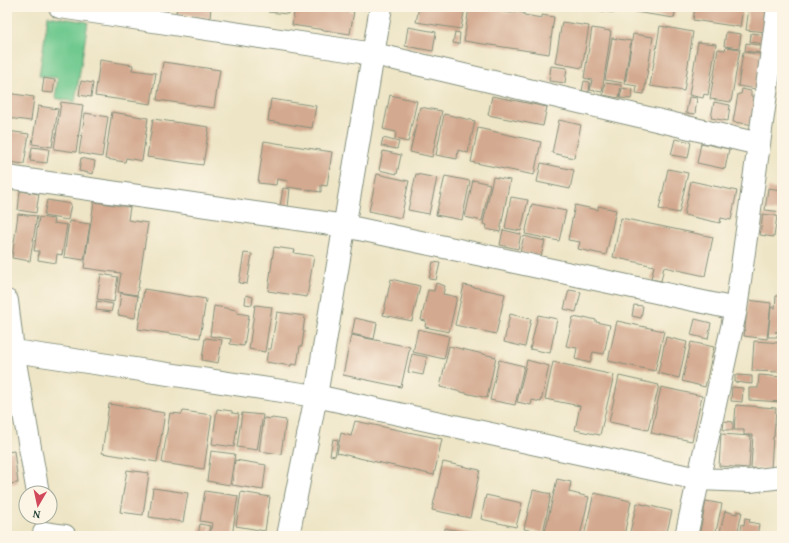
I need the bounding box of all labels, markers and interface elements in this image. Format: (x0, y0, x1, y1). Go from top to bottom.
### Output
north arrow (18, 485, 58, 525)
text: N (31, 506, 41, 523)

